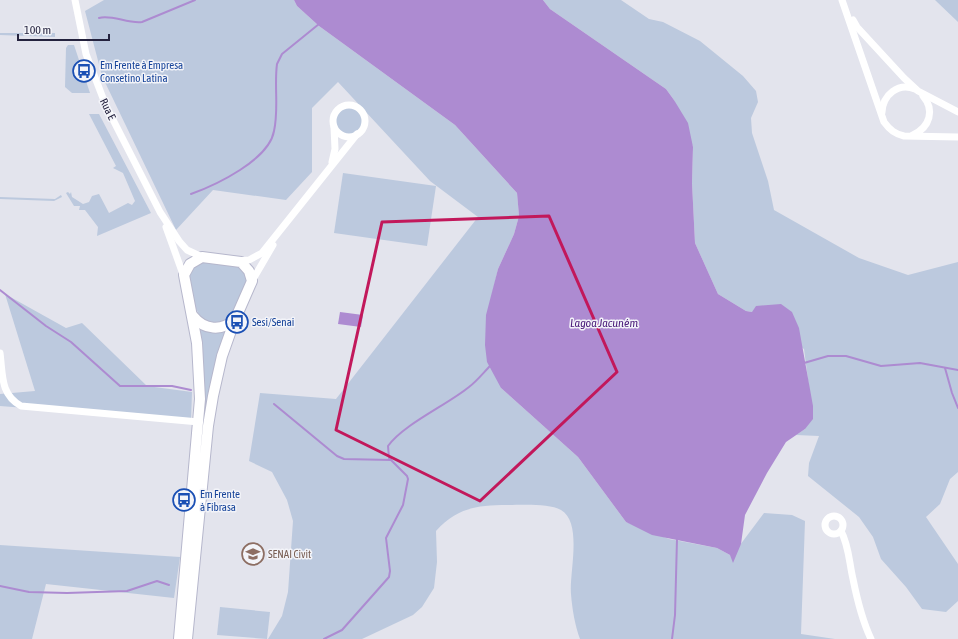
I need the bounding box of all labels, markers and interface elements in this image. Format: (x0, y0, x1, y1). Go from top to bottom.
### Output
scale bar (18, 16, 109, 42)
text: 100 m (24, 23, 51, 37)
bus stop icon: Em Frente à Empresa Consetino Latina (71, 58, 97, 84)
place label: Em Frente à Empresa Consetino Latina (100, 59, 183, 84)
street label: Rua E (98, 96, 118, 122)
bus stop icon: Sesi/Senai (224, 309, 250, 335)
place label: Sesi/Senai (252, 316, 294, 328)
water label: Lagoa Jacuném (570, 316, 638, 330)
bus stop icon: Em Frente à Fibrasa (171, 487, 197, 513)
place label: Em Frente à Fibrasa (200, 488, 240, 513)
school or university icon: SENAI Civit (240, 541, 266, 567)
place label: SENAI Civit (268, 548, 311, 560)

